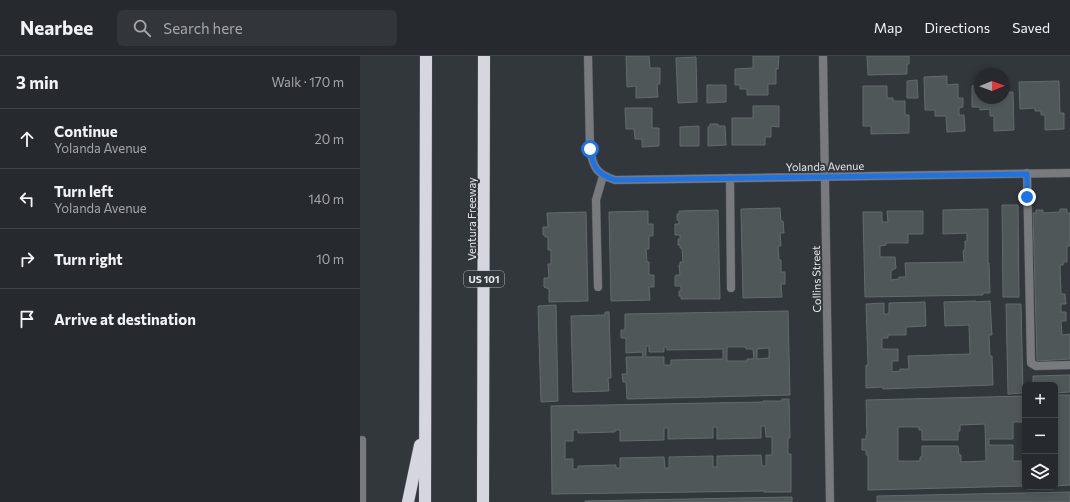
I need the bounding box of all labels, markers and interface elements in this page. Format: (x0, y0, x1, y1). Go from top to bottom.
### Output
search box (117, 10, 397, 46)
text: Nearbee (20, 16, 93, 39)
icon: search (131, 17, 153, 39)
text: Search here (163, 19, 243, 37)
text: Map (874, 19, 903, 36)
text: Directions (925, 19, 990, 36)
text: Saved (1012, 19, 1050, 36)
north arrow (974, 68, 1010, 104)
text: 3 min (16, 72, 59, 93)
text: Walk · 170 m (272, 74, 344, 90)
text: Continue (54, 122, 118, 140)
icon: ahead (16, 128, 38, 150)
text: 20 m (315, 131, 344, 147)
text: Yolanda Avenue (54, 140, 147, 156)
route start (581, 140, 599, 158)
street label: Yolanda Avenue (786, 159, 865, 173)
street label: Ventura Freeway (465, 177, 478, 261)
text: Turn left (54, 182, 113, 200)
icon: left (16, 188, 38, 210)
route end (1018, 188, 1036, 206)
text: 140 m (308, 191, 344, 207)
text: Yolanda Avenue (54, 200, 147, 216)
street label: Collins Street (809, 245, 823, 313)
icon: right (16, 248, 38, 270)
text: Turn right (54, 250, 123, 268)
text: 10 m (316, 251, 344, 267)
road number: US 101 (464, 271, 504, 287)
icon: arrive (16, 308, 38, 330)
text: Arrive at destination (54, 310, 196, 328)
map controls (1022, 382, 1058, 490)
button: + (1022, 382, 1058, 418)
button: − (1022, 418, 1058, 454)
button: layers (1022, 454, 1058, 490)

